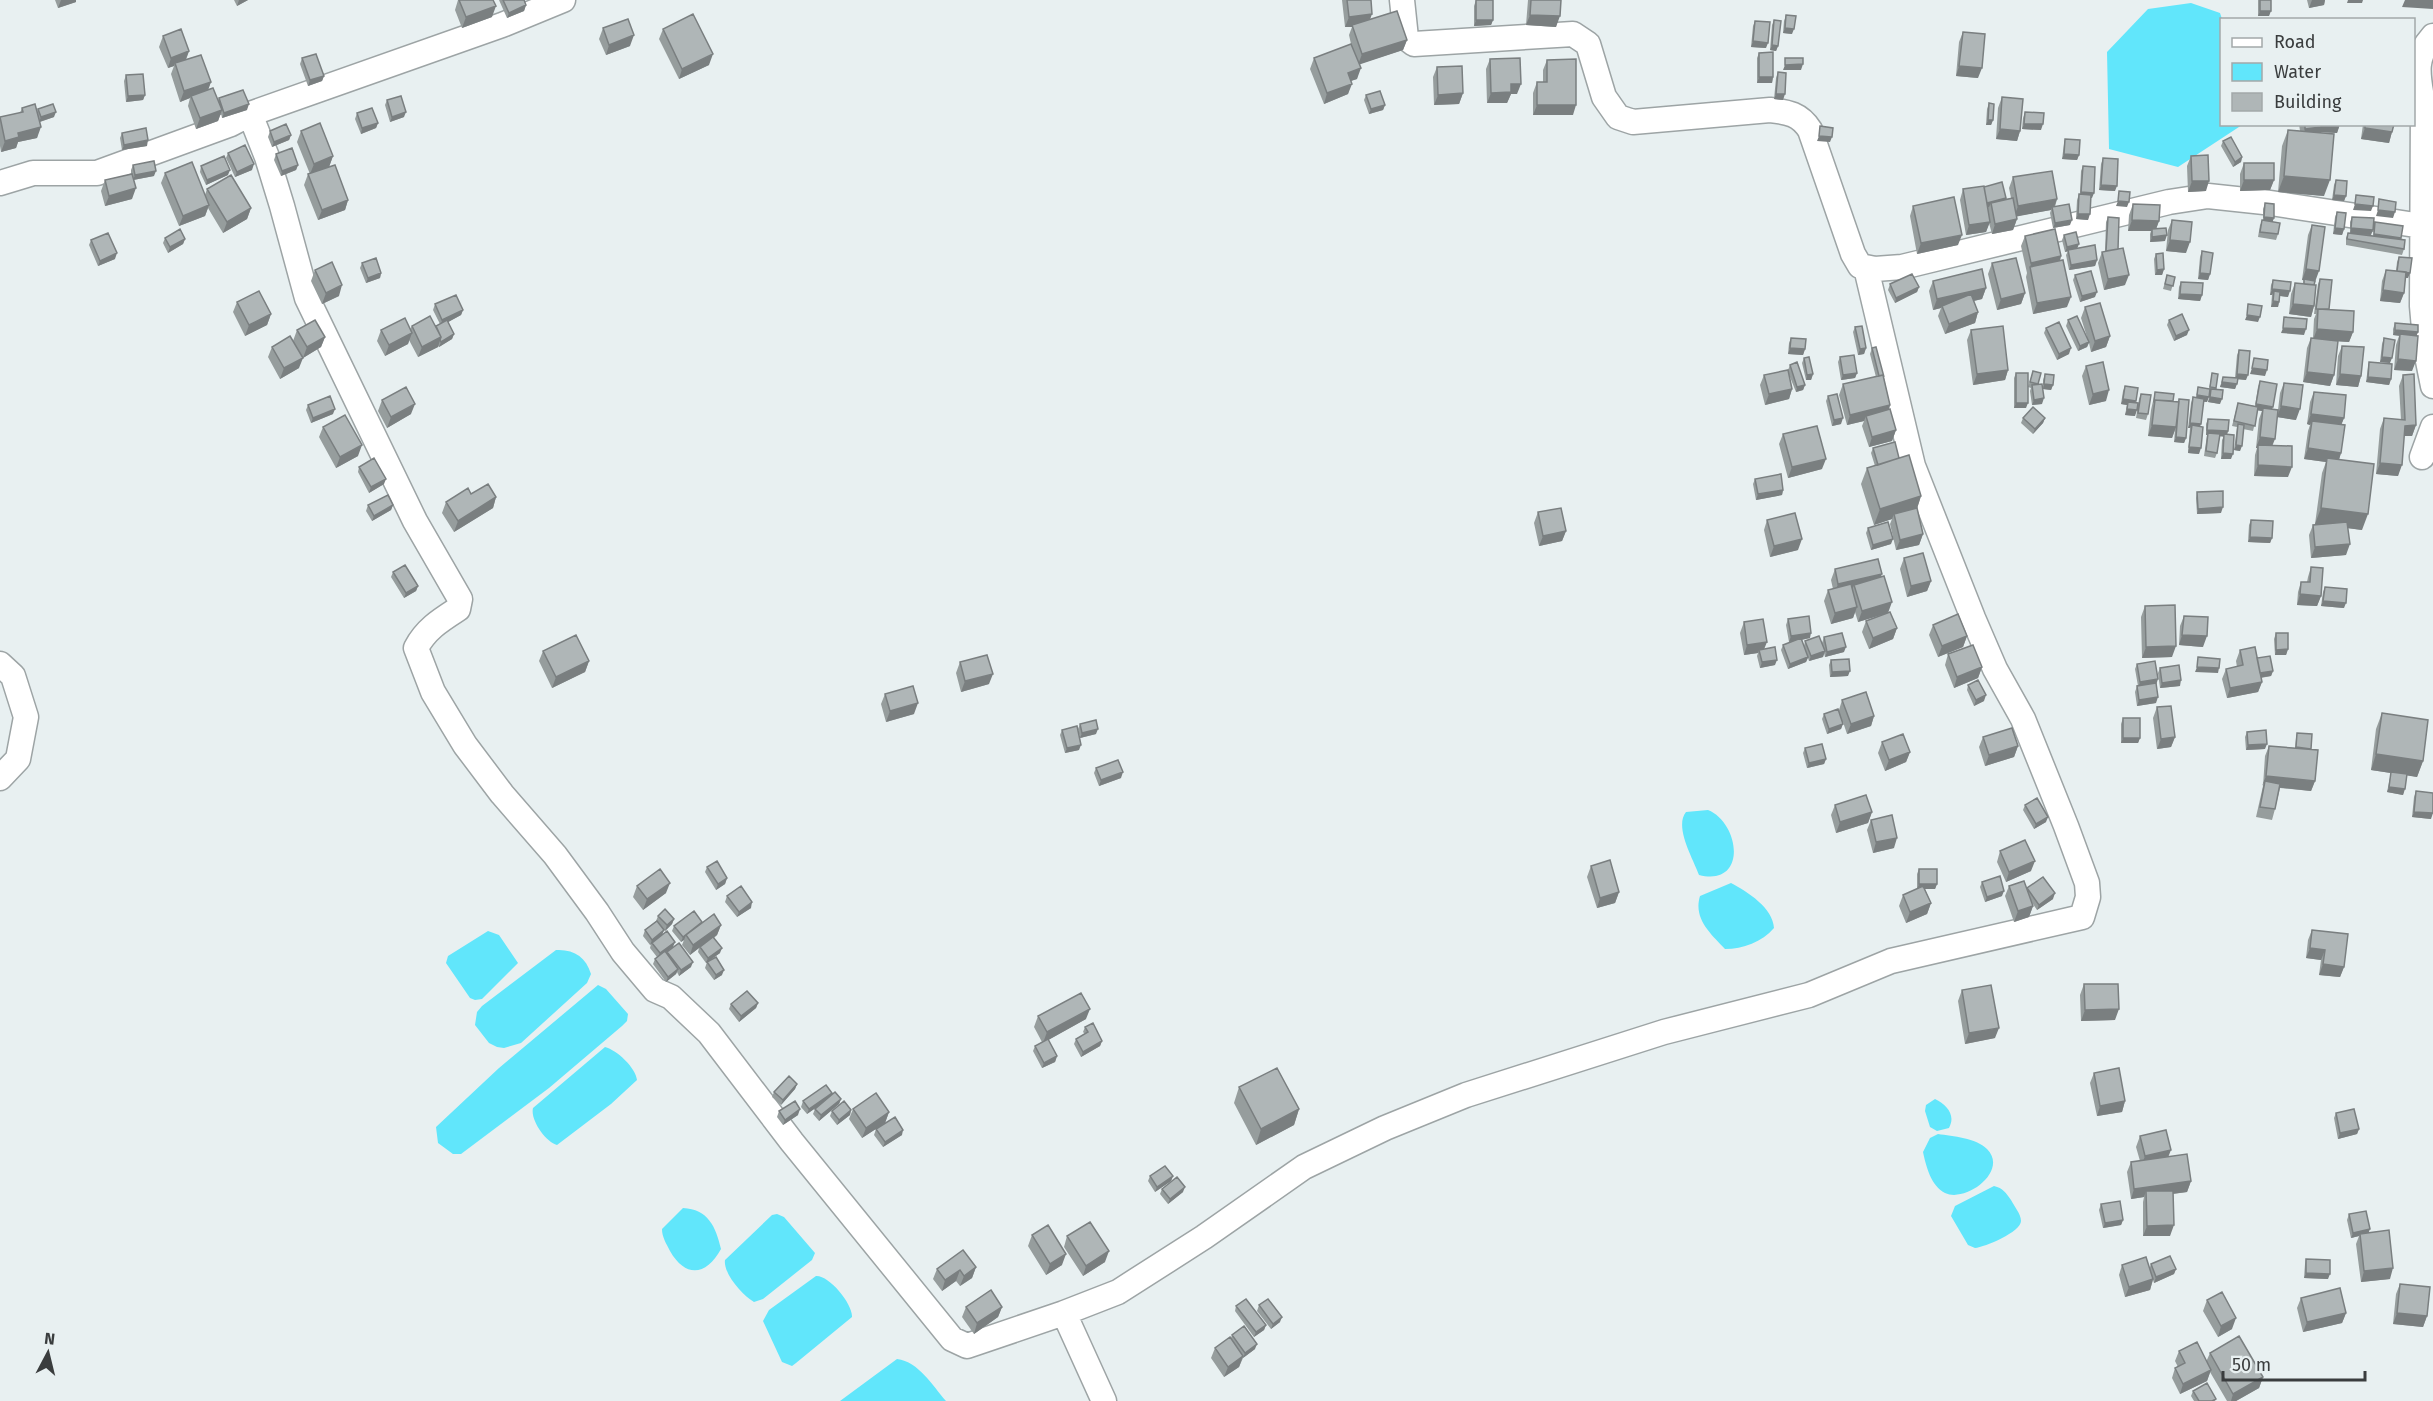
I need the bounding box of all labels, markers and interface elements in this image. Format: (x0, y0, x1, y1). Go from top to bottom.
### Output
legend (2220, 18, 2415, 126)
text: Road (2274, 31, 2316, 53)
text: Water (2274, 61, 2321, 83)
text: Building (2274, 91, 2342, 113)
north arrow (18, 1323, 78, 1383)
text: N (43, 1329, 56, 1349)
scale bar (2223, 1344, 2366, 1382)
text: 50 m (2232, 1354, 2271, 1376)

